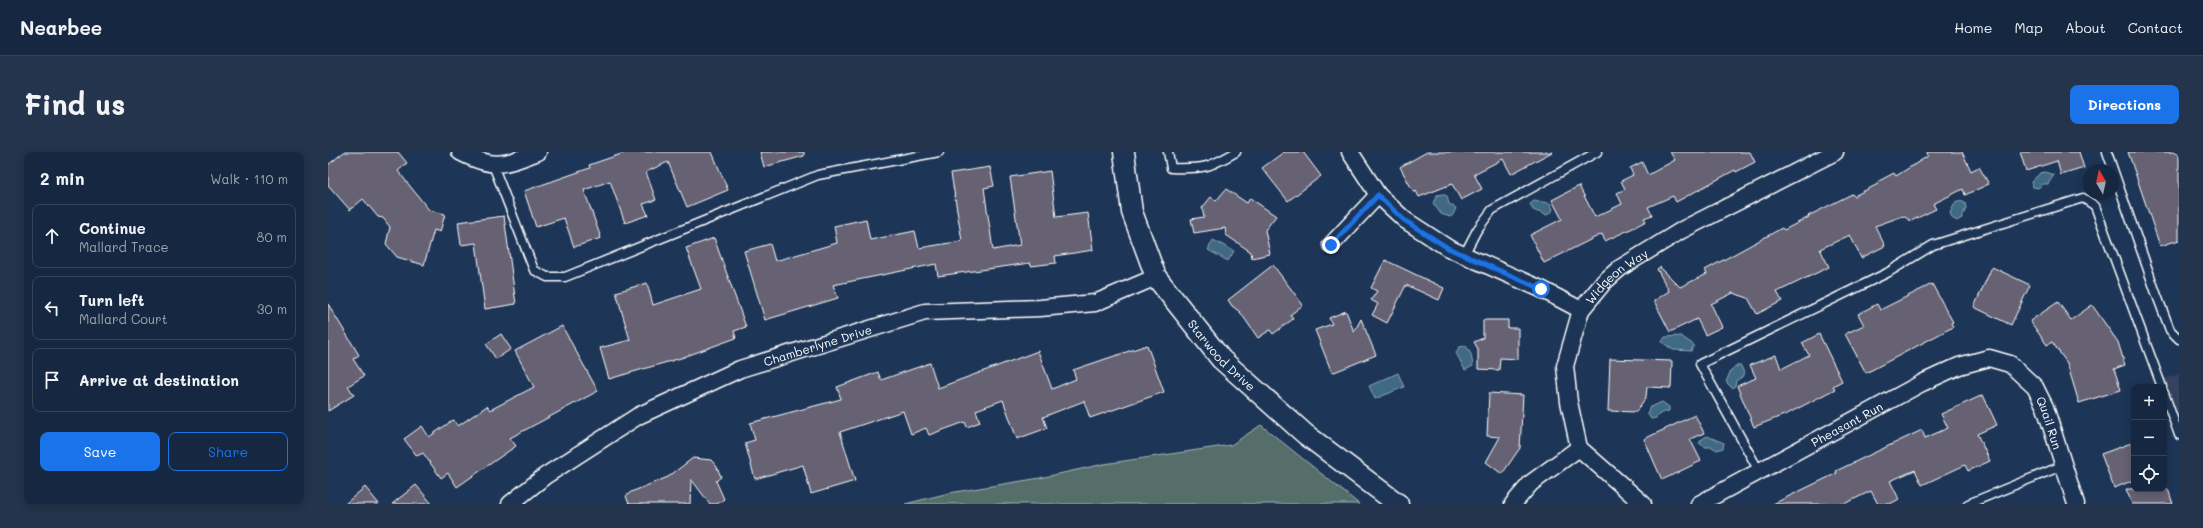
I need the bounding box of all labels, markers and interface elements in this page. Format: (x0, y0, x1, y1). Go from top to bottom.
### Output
text: Nearbee (20, 15, 102, 40)
text: Home (1954, 18, 1992, 37)
text: Map (2014, 18, 2043, 37)
text: About (2065, 18, 2106, 37)
text: Contact (2128, 18, 2183, 37)
button: Directions (2070, 85, 2179, 124)
text: Find us (24, 86, 125, 122)
north arrow (2083, 164, 2119, 200)
text: 2 min (40, 167, 85, 189)
text: Walk · 110 m (210, 170, 288, 187)
text: Continue (79, 218, 146, 238)
icon: ahead (41, 225, 63, 247)
text: 80 m (257, 228, 287, 245)
route end (1322, 236, 1340, 254)
text: Mallard Trace (79, 238, 169, 255)
street label: Widgeon Way (1581, 245, 1651, 307)
route start (1532, 280, 1550, 298)
text: Turn left (79, 290, 144, 310)
icon: left (41, 297, 63, 319)
text: 30 m (257, 300, 287, 317)
text: Mallard Court (79, 310, 167, 327)
street label: Starwood Drive (1185, 316, 1259, 394)
street label: Chamberlyne Drive (761, 321, 874, 369)
icon: arrive (41, 369, 63, 391)
text: Arrive at destination (79, 370, 239, 390)
map controls (2131, 384, 2167, 492)
button: + (2131, 384, 2167, 420)
street label: Quail Run (2033, 393, 2066, 451)
street label: Pheasant Run (1808, 398, 1885, 450)
button: − (2131, 420, 2167, 456)
button: Save (40, 432, 160, 471)
button: Share (168, 432, 288, 471)
button: locate (2131, 456, 2167, 492)

